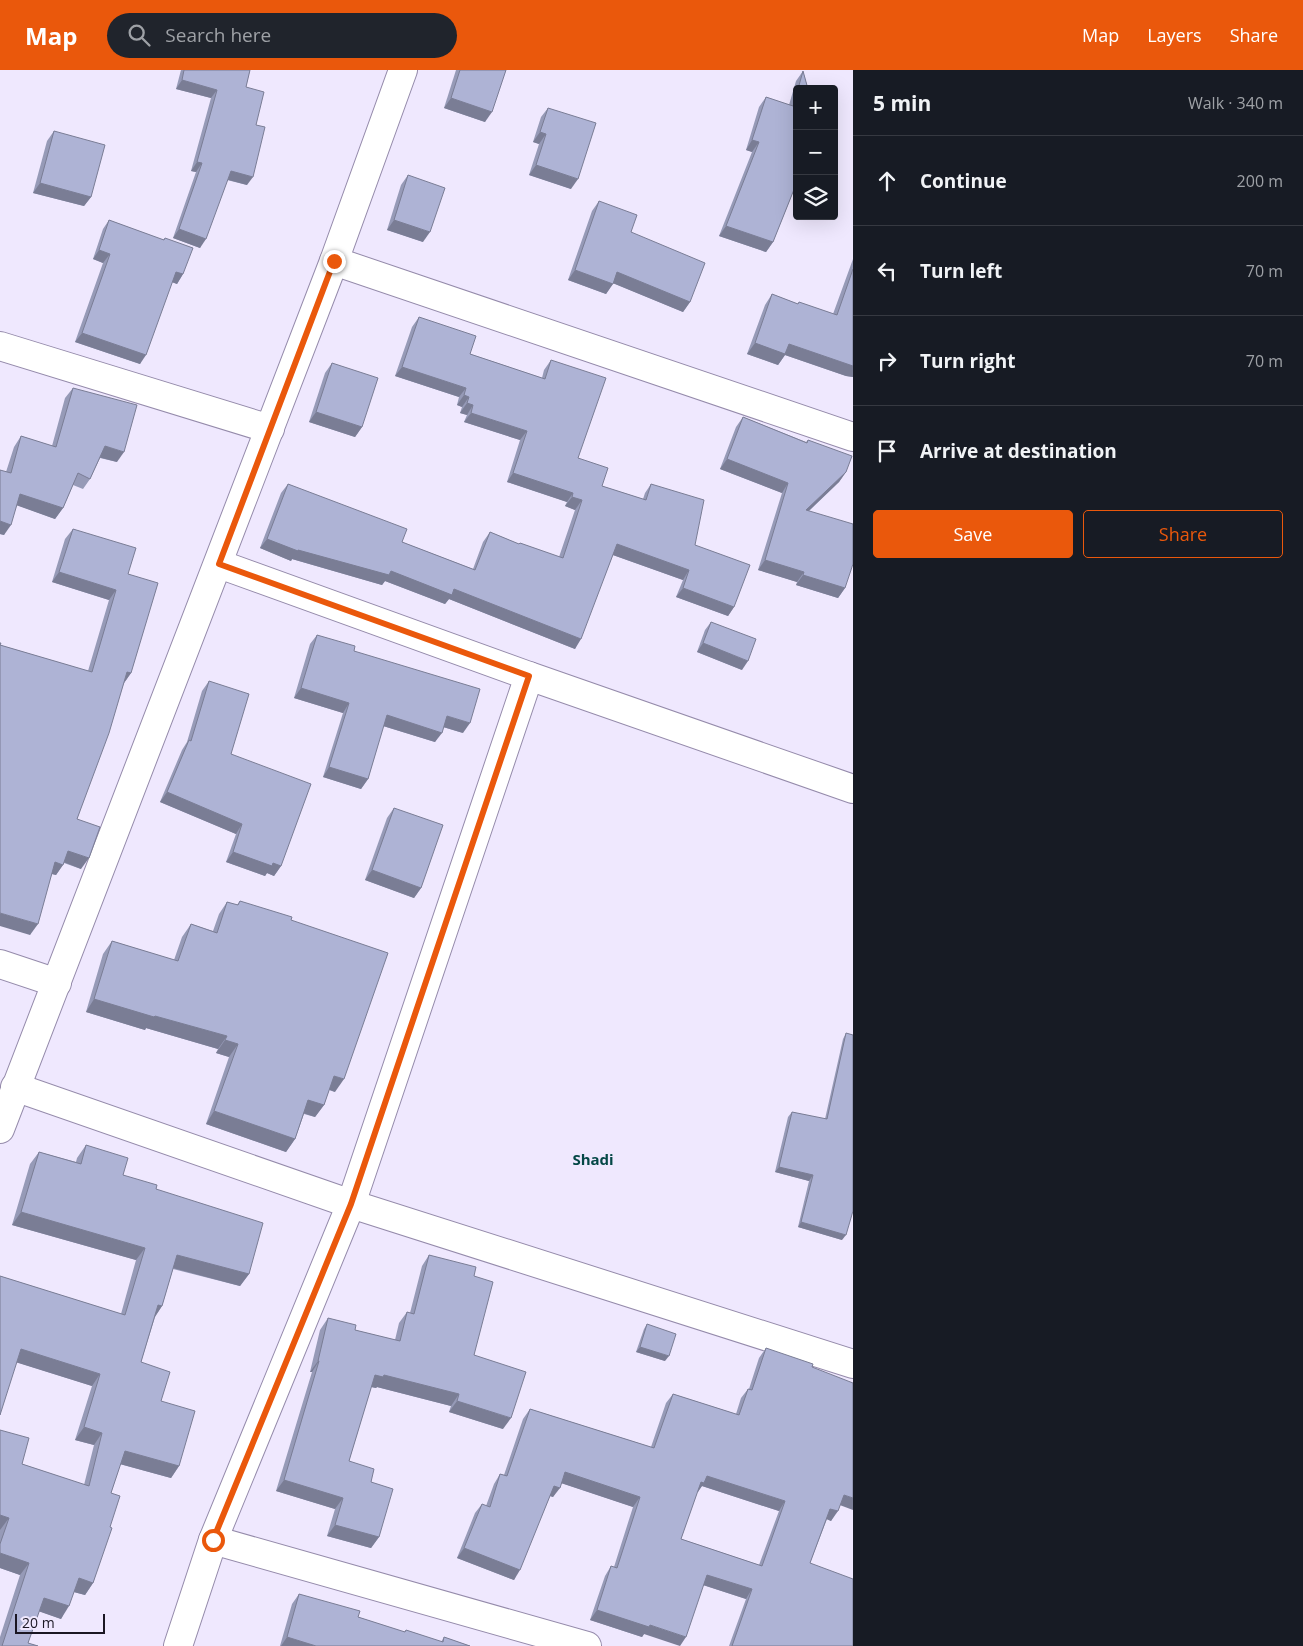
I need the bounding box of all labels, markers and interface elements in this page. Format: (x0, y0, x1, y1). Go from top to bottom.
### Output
search box (107, 13, 457, 58)
text: Map (25, 19, 77, 52)
icon: search (125, 21, 153, 49)
text: Search here (165, 22, 271, 48)
text: Map (1082, 23, 1119, 47)
text: Layers (1147, 23, 1202, 47)
text: Share (1230, 23, 1278, 47)
map controls (793, 85, 838, 220)
button: + (793, 85, 838, 130)
text: 5 min (873, 89, 931, 117)
text: Walk · 340 m (1188, 92, 1283, 114)
button: − (793, 130, 838, 175)
icon: ahead (873, 167, 901, 195)
text: Continue (920, 168, 1007, 194)
text: 200 m (1237, 170, 1283, 192)
button: layers (793, 175, 838, 220)
route end (323, 250, 346, 273)
icon: left (873, 257, 901, 285)
text: Turn left (920, 258, 1002, 284)
text: 70 m (1246, 260, 1283, 282)
icon: right (873, 347, 901, 375)
text: Turn right (920, 348, 1015, 374)
text: 70 m (1246, 350, 1283, 372)
icon: arrive (873, 437, 901, 465)
text: Arrive at destination (920, 438, 1117, 464)
button: Save (873, 510, 1073, 558)
button: Share (1083, 510, 1283, 558)
district label: Shadi (572, 1149, 614, 1169)
route start (202, 1529, 225, 1552)
scale bar (15, 1611, 105, 1634)
text: 20 m (22, 1613, 55, 1632)

